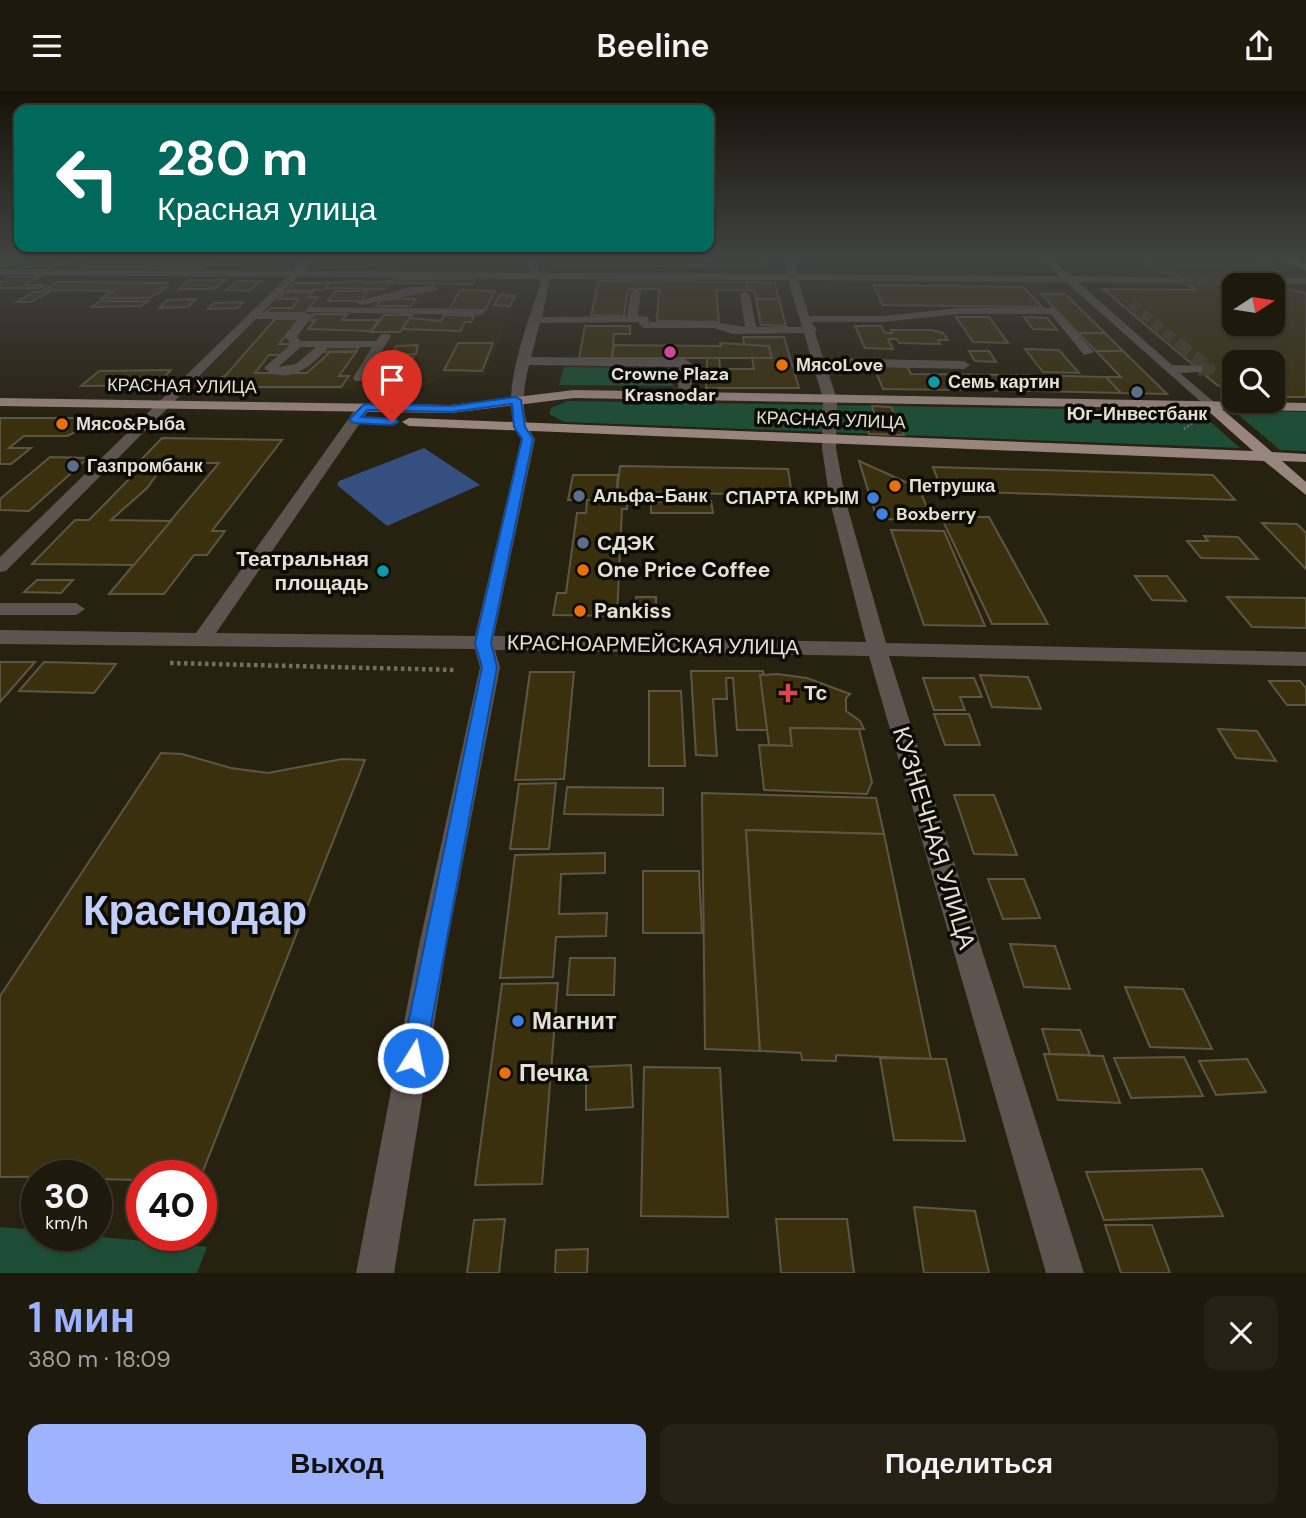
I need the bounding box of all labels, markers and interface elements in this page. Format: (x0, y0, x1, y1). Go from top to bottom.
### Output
text: Beeline (597, 25, 709, 67)
icon: menu (28, 27, 66, 65)
icon: share (1240, 27, 1278, 65)
text: 280 m (157, 126, 308, 190)
icon: left (42, 133, 133, 224)
text: Красная улица (157, 188, 377, 230)
north arrow (1222, 273, 1284, 336)
map controls (1222, 273, 1285, 413)
marker: Crowne Plaza Krasnodar (662, 344, 678, 360)
pin (362, 350, 422, 422)
button: search (1222, 350, 1285, 413)
place label: МясоLove (796, 353, 883, 377)
marker: МясоLove (774, 357, 790, 373)
icon: arrive (373, 361, 411, 399)
place label: Crowne Plaza Krasnodar (611, 362, 729, 407)
place label: Семь картин (948, 370, 1060, 394)
street label: КРАСНАЯ УЛИЦА (107, 373, 257, 399)
marker: Семь картин (926, 374, 942, 390)
marker: Юг-Инвестбанк (1129, 384, 1145, 400)
place label: Юг-Инвестбанк (1067, 402, 1208, 426)
street label: КРАСНАЯ УЛИЦА (756, 405, 906, 435)
place label: Мясо&Рыба (76, 412, 186, 436)
marker: Мясо&Рыба (54, 416, 70, 432)
place label: Газпромбанк (87, 454, 204, 478)
marker: Газпромбанк (65, 458, 81, 474)
place label: Петрушка (909, 474, 996, 498)
marker: Петрушка (887, 478, 903, 494)
place label: Альфа-Банк (593, 484, 708, 508)
place label: СПАРТА КРЫМ (726, 486, 859, 510)
marker: Альфа-Банк (571, 488, 587, 504)
marker: СПАРТА КРЫМ (865, 490, 881, 506)
place label: Boxberry (896, 502, 977, 526)
marker: Boxberry (874, 506, 890, 522)
place label: СДЭК (597, 529, 655, 557)
marker: СДЭК (575, 535, 591, 551)
place label: Театральная площадь (236, 545, 369, 597)
place label: One Price Coffee (597, 556, 770, 584)
marker: One Price Coffee (575, 562, 591, 578)
marker: Театральная площадь (375, 563, 391, 579)
place label: Pankiss (594, 597, 672, 625)
marker: Pankiss (572, 603, 588, 619)
street label: КРАСНОАРМЕЙСКАЯ УЛИЦА (507, 628, 799, 662)
place label: Тс (804, 679, 828, 707)
marker: Тс (778, 683, 798, 703)
street label: КУЗНЕЧНАЯ УЛИЦА (886, 723, 983, 953)
district label: Краснодар (83, 883, 307, 938)
place label: Магнит (532, 1005, 617, 1036)
marker: Магнит (510, 1013, 526, 1029)
position arrow (376, 1021, 450, 1095)
place label: Печка (519, 1057, 589, 1088)
marker: Печка (497, 1065, 513, 1081)
speed limit sign: 40 (126, 1160, 217, 1251)
text: 30 (44, 1173, 89, 1219)
text: km/h (45, 1211, 88, 1235)
text: 1 мин (28, 1290, 135, 1345)
button: close (1204, 1296, 1278, 1370)
text: 380 m · 18:09 (28, 1344, 171, 1374)
button: Выход (28, 1424, 646, 1504)
button: Поделиться (660, 1424, 1278, 1504)

